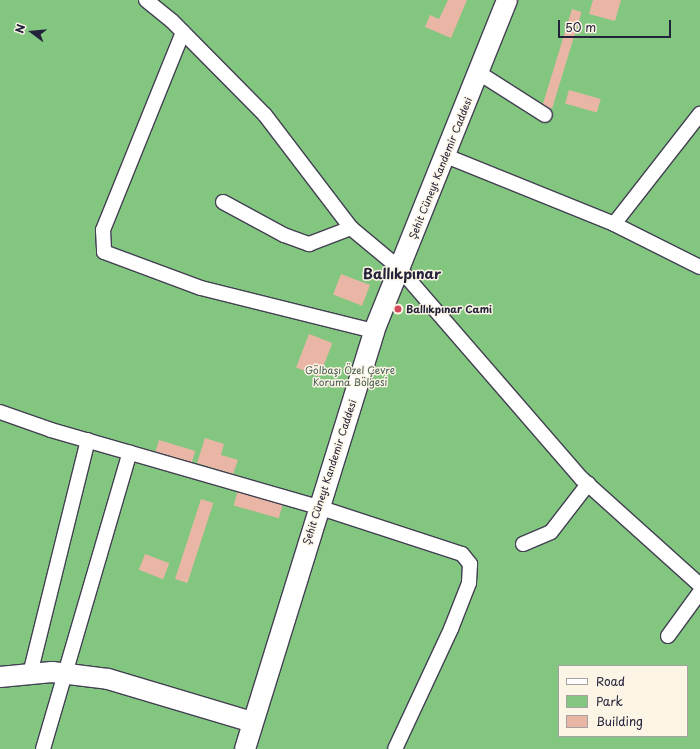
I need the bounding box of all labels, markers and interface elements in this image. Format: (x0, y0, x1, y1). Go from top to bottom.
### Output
north arrow (12, 12, 52, 52)
scale bar (560, 12, 673, 38)
text: 50 m (565, 18, 596, 36)
text: N (11, 22, 29, 35)
street label: Şehit Cüneyt Kandemir Caddesi (406, 95, 474, 241)
district label: Ballıkpınar (363, 266, 441, 282)
place label: Ballıkpınar Cami (406, 303, 491, 315)
marker: Ballıkpınar Cami (393, 304, 403, 314)
park label: Gölbaşı Özel Çevre Koruma Bölgesi (305, 363, 395, 386)
street label: Şehit Cüneyt Kandemir Caddesi (300, 397, 358, 547)
legend (558, 665, 688, 737)
text: Road (596, 672, 625, 690)
text: Park (596, 692, 623, 710)
text: Building (596, 712, 643, 730)

